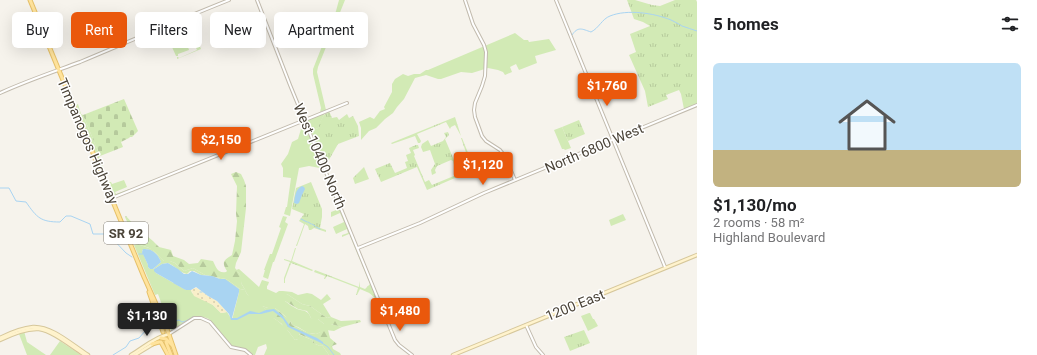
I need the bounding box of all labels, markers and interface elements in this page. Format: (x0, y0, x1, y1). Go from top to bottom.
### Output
chip: Buy (12, 12, 63, 48)
chip: Rent (71, 12, 127, 48)
chip: Filters (135, 12, 202, 48)
chip: New (210, 12, 266, 48)
chip: Apartment (274, 12, 368, 48)
icon: filters (999, 13, 1021, 35)
text: 5 homes (713, 14, 779, 34)
pin: $1,760 (574, 73, 640, 107)
street label: Timpanogos Highway (54, 76, 122, 207)
text: $1,760 (587, 78, 627, 93)
icon: home (831, 89, 903, 161)
street label: West 10400 North (291, 101, 349, 211)
street label: North 6800 West (542, 120, 646, 176)
pin: $2,150 (188, 127, 254, 161)
text: $2,150 (201, 132, 241, 147)
pin: $1,120 (450, 152, 516, 186)
text: $1,120 (463, 157, 503, 172)
text: $1,130/mo (713, 195, 797, 215)
text: 2 rooms · 58 m² (713, 215, 805, 230)
road number: SR 92 (104, 222, 148, 244)
text: Highland Boulevard (713, 230, 825, 245)
street label: 1200 East (543, 286, 607, 324)
pin: $1,480 (367, 298, 433, 332)
pin: $1,130 (114, 303, 180, 337)
text: $1,480 (380, 303, 420, 318)
text: $1,130 (127, 308, 167, 323)

